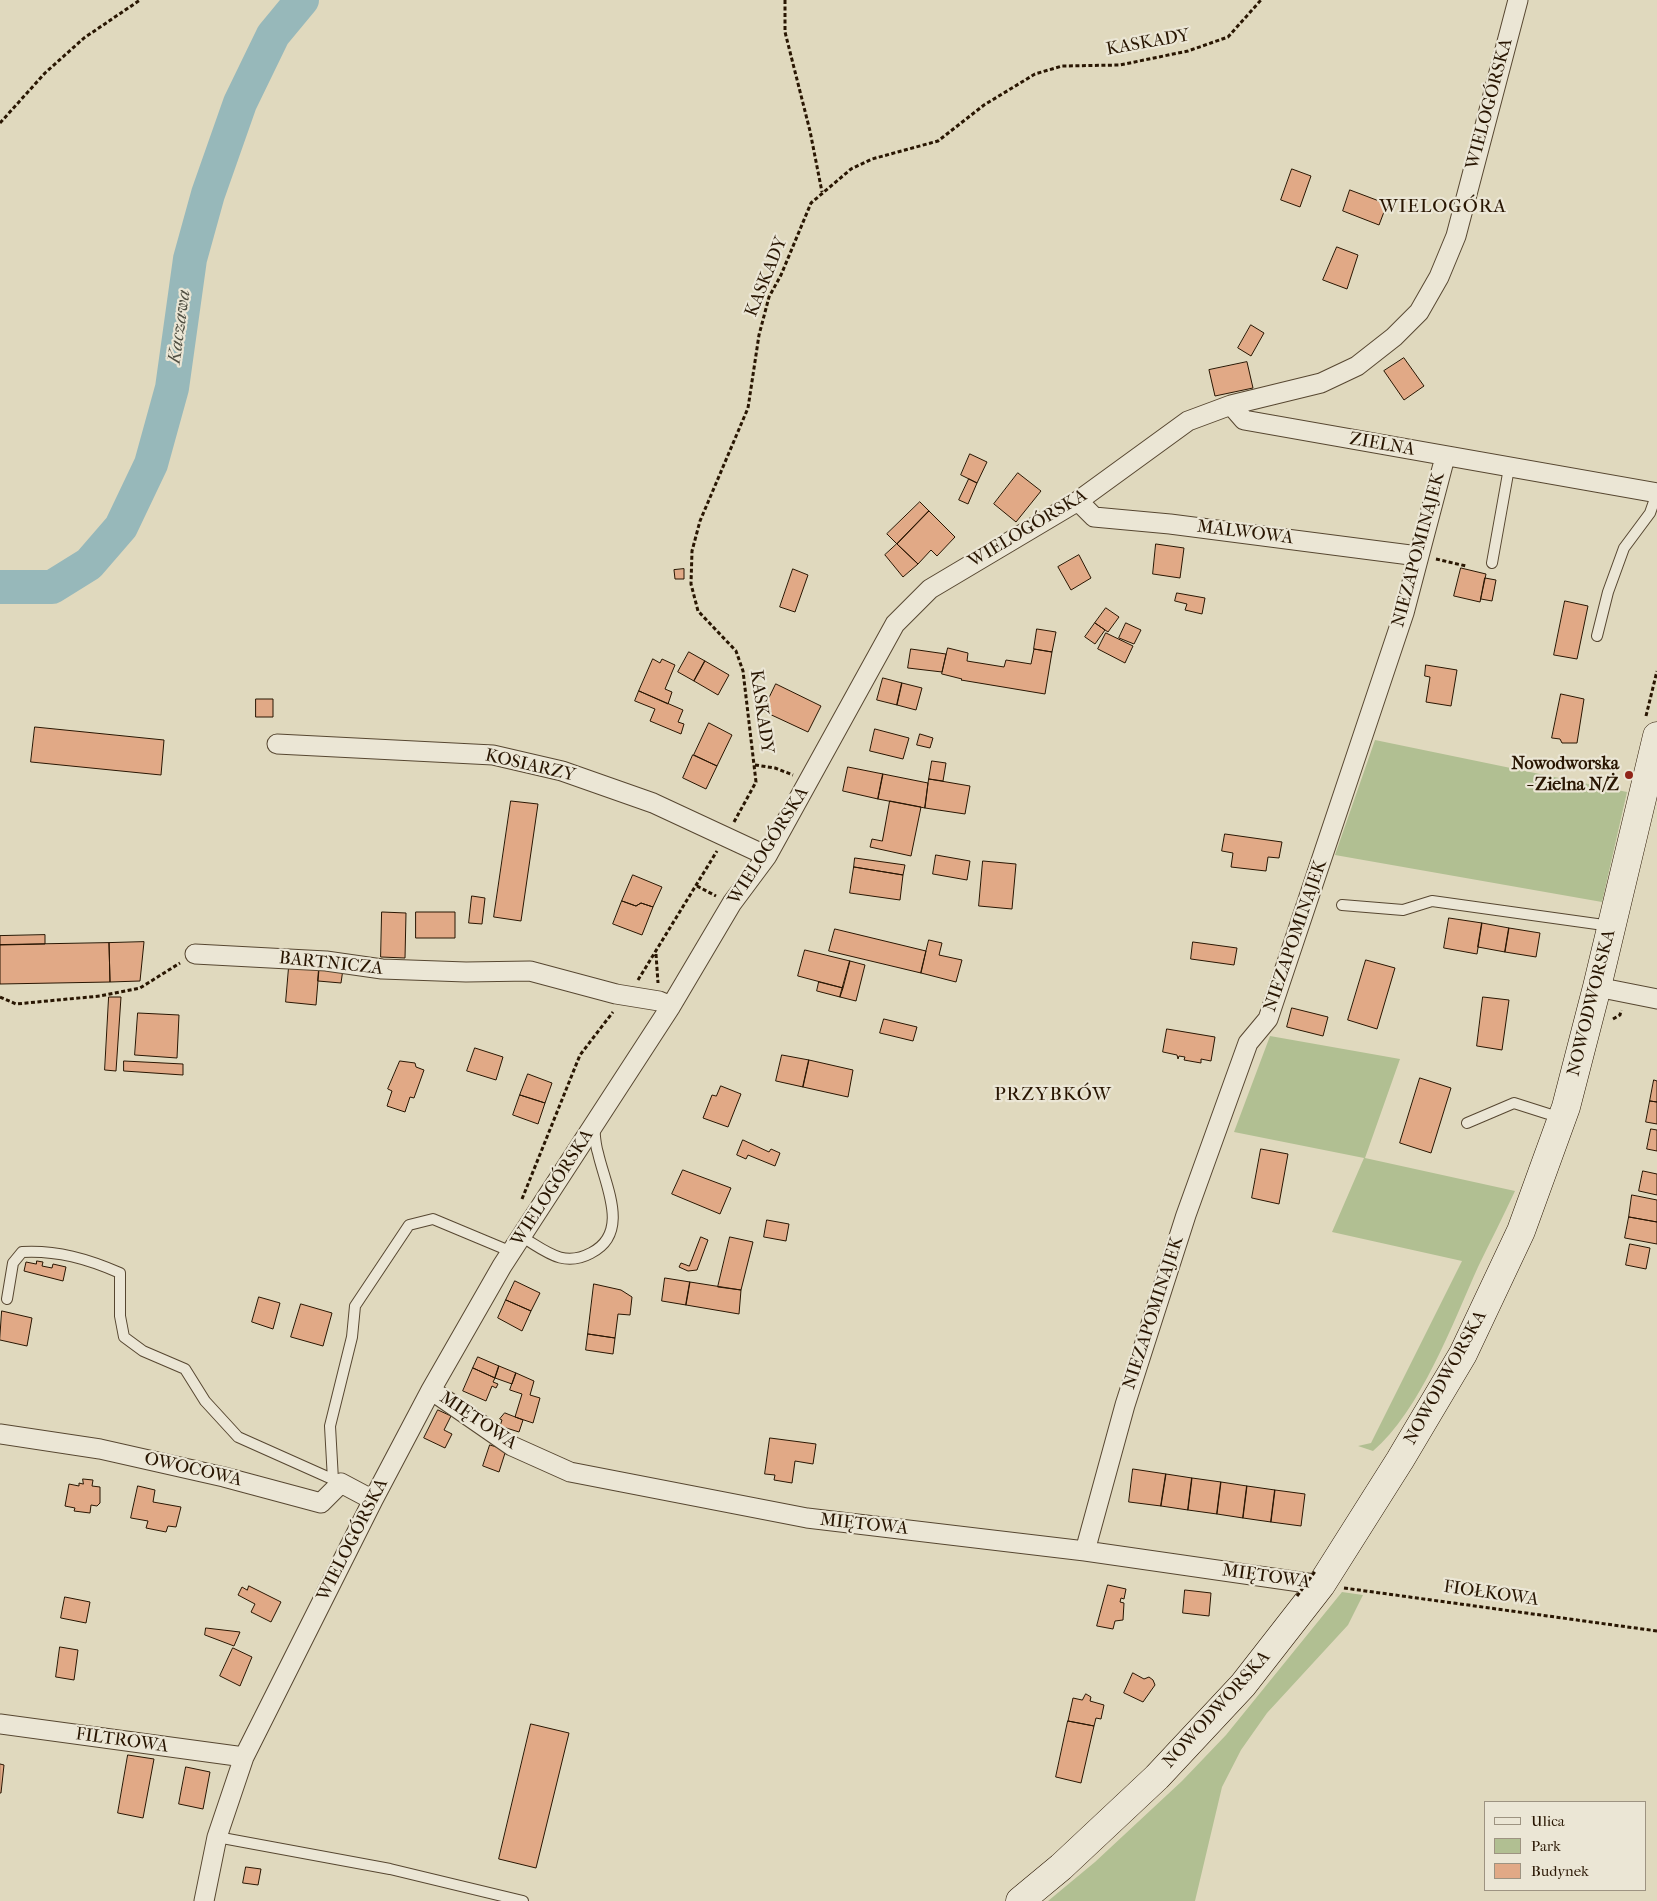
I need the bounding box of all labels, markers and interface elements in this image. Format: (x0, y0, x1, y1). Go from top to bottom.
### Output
street label: KASKADY (1105, 25, 1191, 61)
street label: WIELOGÓRSKA (1462, 36, 1518, 172)
district label: WIELOGÓRA (1378, 196, 1508, 218)
street label: KASKADY (741, 234, 793, 320)
water label: Kaczawa (164, 288, 196, 366)
street label: ZIELNA (1348, 429, 1416, 461)
street label: NIEZAPOMINAJEK (1388, 470, 1450, 630)
street label: WIELOGÓRSKA (965, 485, 1091, 573)
street label: MALWOWA (1196, 516, 1294, 550)
street label: KASKADY (744, 669, 778, 755)
street label: KOSIARZY (483, 745, 577, 787)
place label: Nowodworska - Zielna N/Ż (1511, 754, 1619, 796)
marker: Nowodworska - Zielna N/Ż (1623, 769, 1635, 781)
street label: WIELOGÓRSKA (724, 783, 814, 909)
street label: NIEZAPOMINAJEK (1260, 857, 1332, 1015)
street label: NOWODWORSKA (1563, 928, 1621, 1078)
street label: BARTNICZA (278, 948, 384, 980)
district label: PRZYBKÓW (993, 1084, 1113, 1106)
street label: WIELOGÓRSKA (507, 1126, 599, 1250)
street label: NIEZAPOMINAJEK (1119, 1234, 1189, 1392)
street label: NOWODWORSKA (1400, 1307, 1492, 1449)
street label: MIĘTOWA (435, 1387, 521, 1455)
street label: OWOCOWA (142, 1448, 244, 1492)
street label: WIELOGÓRSKA (313, 1475, 393, 1605)
street label: MIĘTOWA (819, 1510, 909, 1540)
street label: MIĘTOWA (1221, 1560, 1311, 1594)
street label: FIOŁKOWA (1442, 1577, 1540, 1611)
street label: NOWODWORSKA (1159, 1647, 1275, 1773)
street label: FILTROWA (74, 1724, 170, 1758)
legend (1484, 1801, 1647, 1891)
text: Ulica (1531, 1812, 1565, 1830)
text: Park (1531, 1837, 1561, 1855)
text: Budynek (1531, 1862, 1589, 1880)

